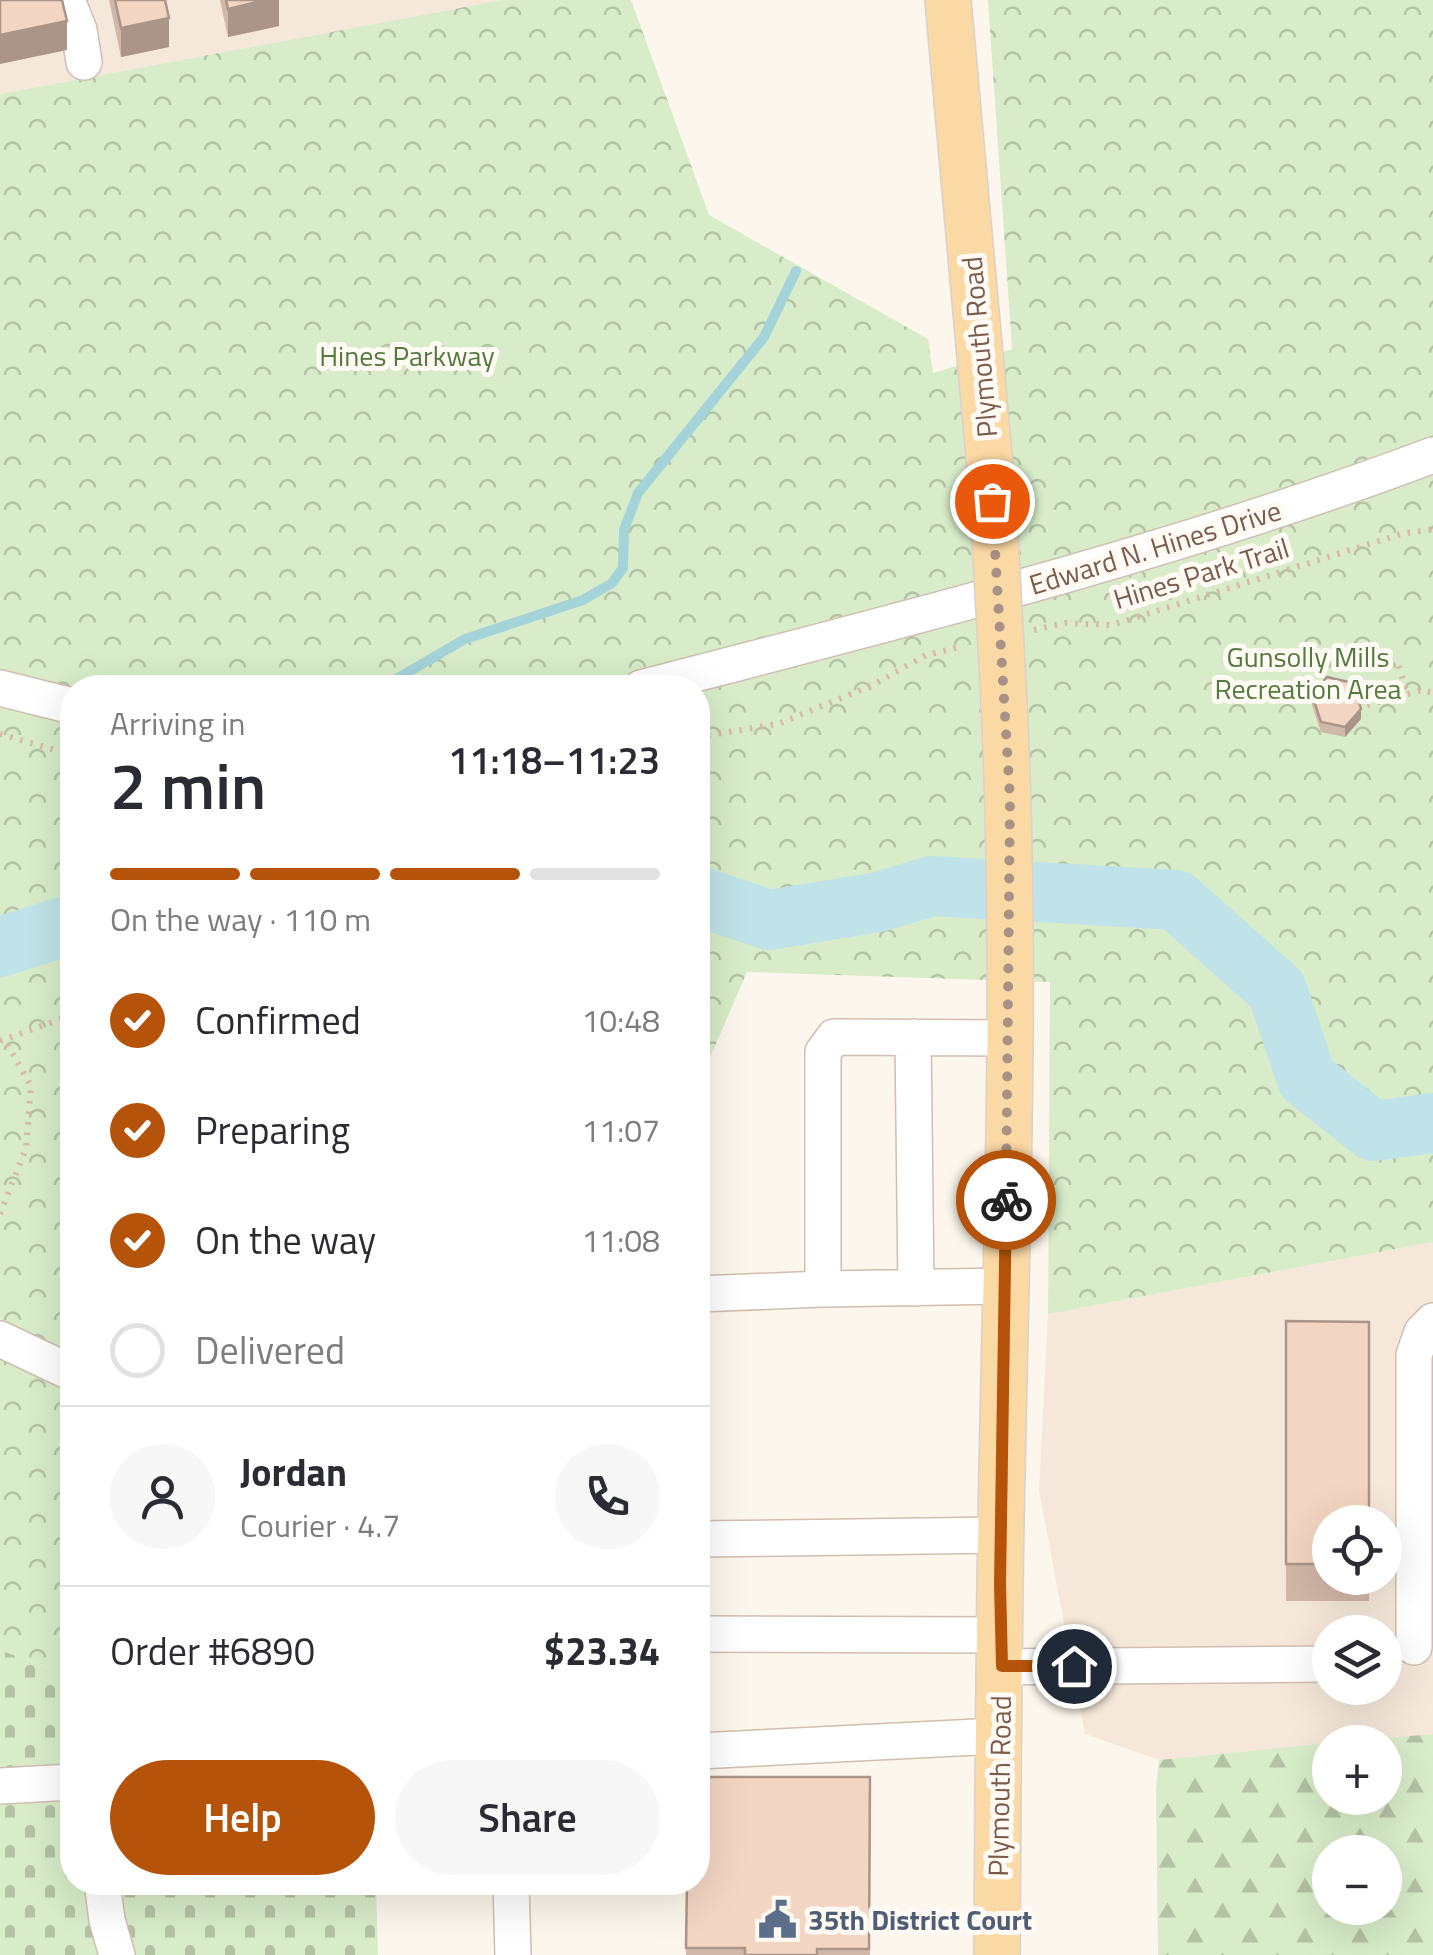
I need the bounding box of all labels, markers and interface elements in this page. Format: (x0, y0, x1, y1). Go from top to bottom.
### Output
street label: Plymouth Road (950, 255, 1008, 439)
park label: Hines Parkway (319, 334, 495, 377)
pin (950, 459, 1035, 544)
icon: bag (965, 474, 1020, 529)
street label: Edward N. Hines Drive (1024, 488, 1286, 606)
street label: Hines Park Trail (1108, 526, 1294, 620)
park label: Gunsolly Mills Recreation Area (1214, 635, 1402, 710)
text: Arriving in (110, 699, 246, 747)
text: 11:18–11:23 (448, 731, 660, 789)
text: 2 min (110, 735, 266, 834)
text: On the way · 110 m (110, 895, 371, 943)
text: Confirmed (195, 991, 361, 1049)
icon: check (110, 993, 165, 1048)
text: 10:48 (581, 996, 660, 1044)
text: Preparing (195, 1101, 350, 1159)
icon: check (110, 1103, 165, 1158)
text: 11:07 (581, 1106, 660, 1154)
courier (956, 1150, 1056, 1250)
icon: bike (979, 1173, 1034, 1228)
text: On the way (195, 1211, 376, 1269)
icon: check (110, 1213, 165, 1268)
text: 11:08 (581, 1216, 660, 1264)
text: Delivered (195, 1321, 345, 1379)
text: Jordan (240, 1443, 347, 1501)
button: person (110, 1444, 215, 1549)
button: phone (555, 1444, 660, 1549)
text: Courier · 4.7 (240, 1501, 400, 1549)
map controls (1312, 1505, 1402, 1925)
button: locate (1312, 1505, 1402, 1595)
button: layers (1312, 1615, 1402, 1705)
text: Order #6890 (110, 1622, 315, 1680)
text: $23.34 (544, 1622, 660, 1680)
pin (1032, 1624, 1117, 1709)
icon: home (1047, 1639, 1102, 1694)
street label: Plymouth Road (976, 1695, 1022, 1877)
button: + (1312, 1725, 1402, 1815)
button: Help (110, 1760, 375, 1875)
button: Share (395, 1760, 660, 1875)
button: − (1312, 1835, 1402, 1925)
public building icon: 35th District Court (757, 1898, 799, 1940)
place label: 35th District Court (808, 1898, 1032, 1941)

